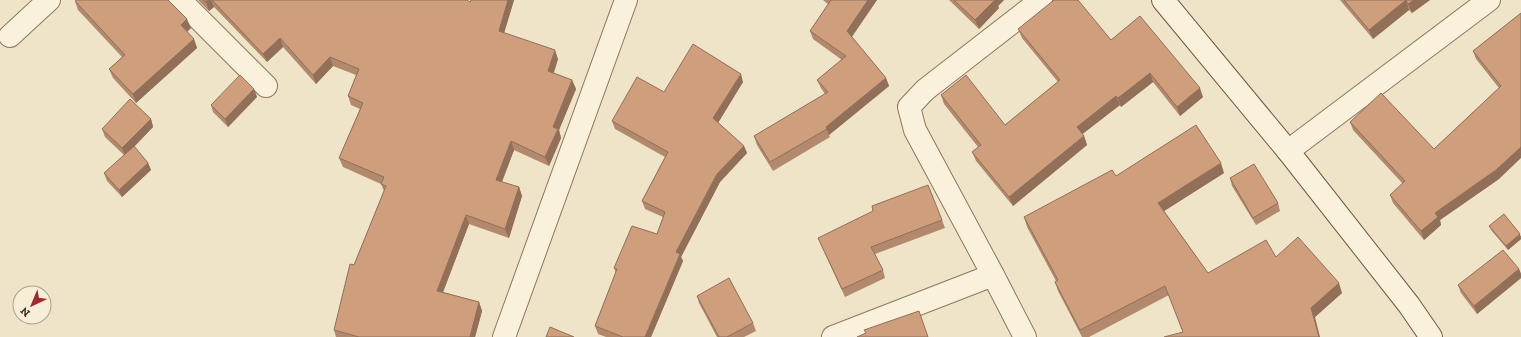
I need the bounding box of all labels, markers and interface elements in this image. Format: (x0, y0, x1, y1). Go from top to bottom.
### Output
north arrow (12, 285, 52, 325)
text: N (17, 304, 33, 319)

